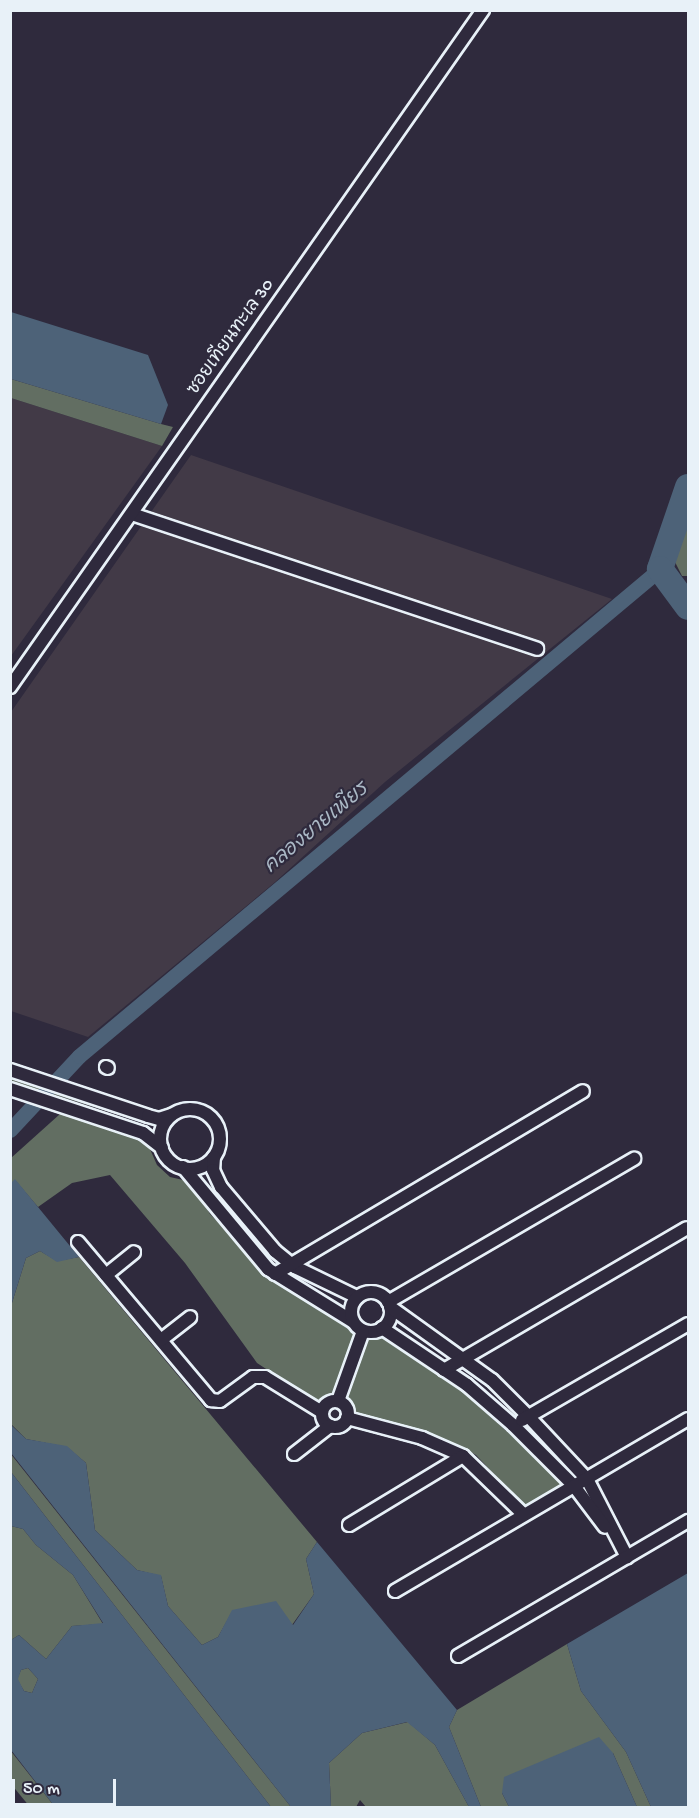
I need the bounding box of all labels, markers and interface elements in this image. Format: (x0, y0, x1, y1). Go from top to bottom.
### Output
street label: ซอยเทียนทะเล 30 (184, 276, 280, 400)
water label: คลองยายเพียร (260, 779, 374, 879)
scale bar (15, 1767, 118, 1805)
text: 50 m (23, 1779, 60, 1800)

